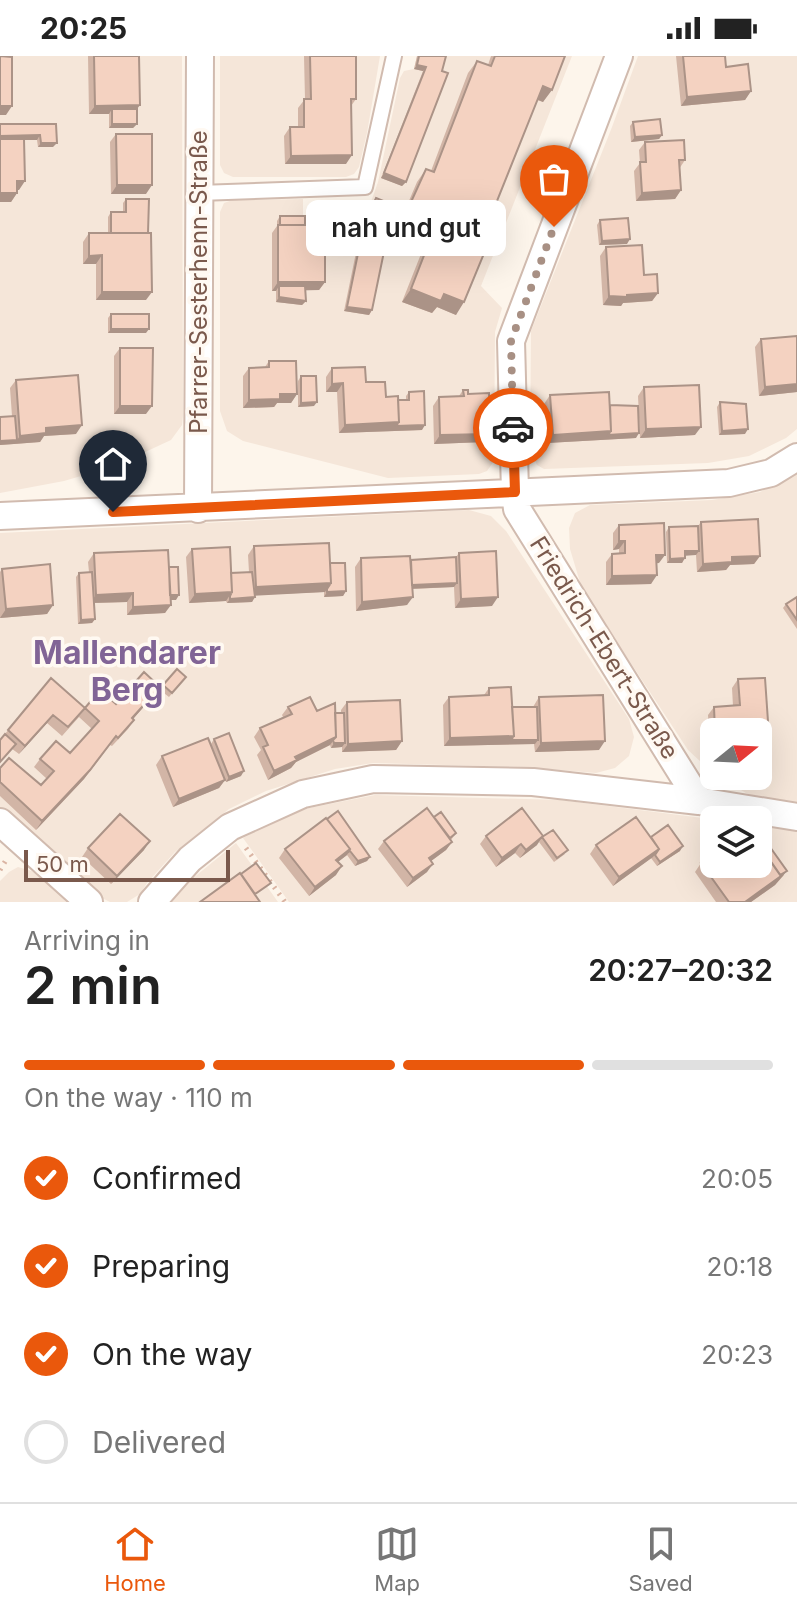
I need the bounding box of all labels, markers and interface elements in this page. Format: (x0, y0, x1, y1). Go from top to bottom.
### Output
text: 20:25 (40, 10, 127, 46)
street label: Pfarrer-Sesterhenn-Straße (184, 130, 213, 434)
pin (520, 145, 588, 227)
icon: bag (532, 157, 576, 201)
callout: nah und gut (306, 199, 506, 255)
text: nah und gut (331, 212, 481, 243)
courier (473, 388, 553, 468)
icon: car (491, 406, 535, 450)
pin (79, 430, 147, 512)
icon: home (91, 442, 135, 486)
street label: Friedrich-Ebert-Straße (524, 531, 685, 764)
district label: Mallendarer Berg (33, 633, 221, 709)
north arrow (700, 718, 772, 790)
map controls (700, 718, 772, 878)
button: layers (700, 806, 772, 878)
scale bar (24, 846, 230, 882)
text: 50 m (36, 851, 89, 877)
text: Arriving in (24, 925, 150, 956)
text: 20:27–20:32 (588, 952, 773, 988)
text: 2 min (24, 954, 162, 1017)
text: On the way · 110 m (24, 1082, 253, 1113)
icon: check (24, 1156, 68, 1200)
text: Confirmed (92, 1160, 242, 1196)
text: 20:05 (701, 1163, 773, 1194)
icon: check (24, 1244, 68, 1288)
text: Preparing (92, 1248, 230, 1284)
text: 20:18 (707, 1251, 773, 1282)
icon: check (24, 1332, 68, 1376)
text: On the way (92, 1336, 252, 1372)
text: 20:23 (701, 1339, 773, 1370)
text: Delivered (92, 1424, 226, 1460)
tab: Home (104, 1522, 166, 1596)
tab: Map (374, 1522, 420, 1596)
tab: Saved (628, 1522, 693, 1596)

